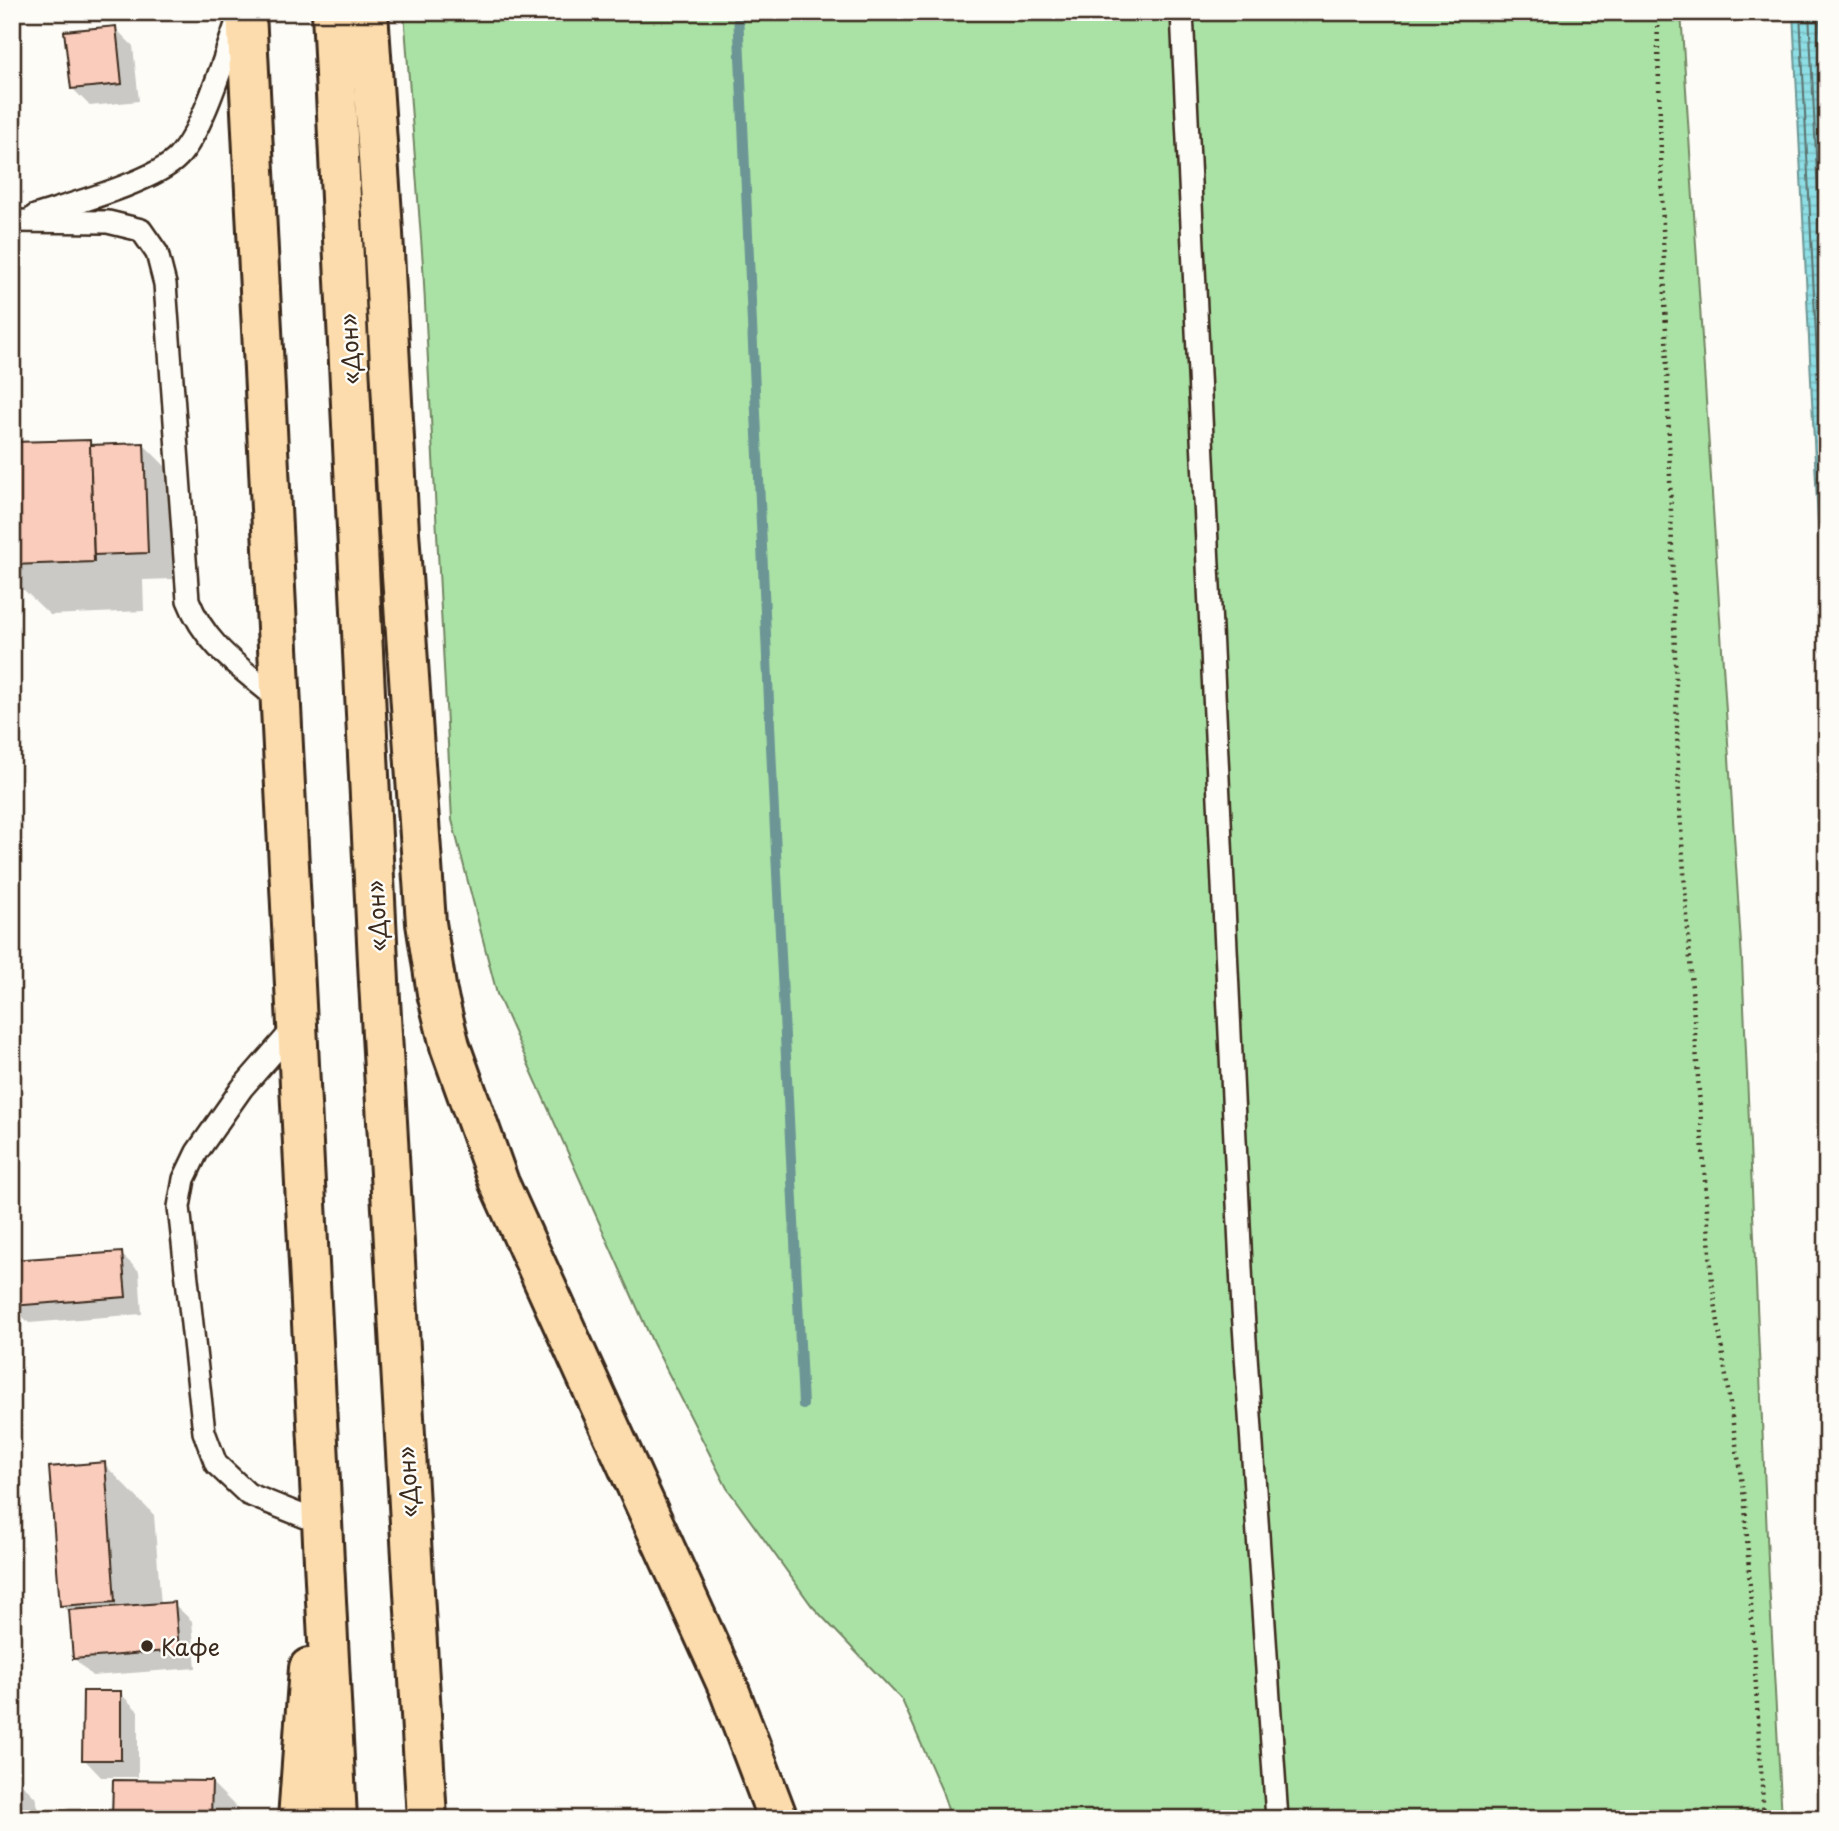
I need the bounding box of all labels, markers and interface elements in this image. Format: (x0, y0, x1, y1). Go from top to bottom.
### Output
street label: «Дон» (330, 313, 368, 385)
street label: «Дон» (357, 880, 395, 952)
street label: «Дон» (388, 1446, 426, 1518)
place label: Кафе (161, 1629, 220, 1664)
marker: Кафе (139, 1638, 155, 1654)

